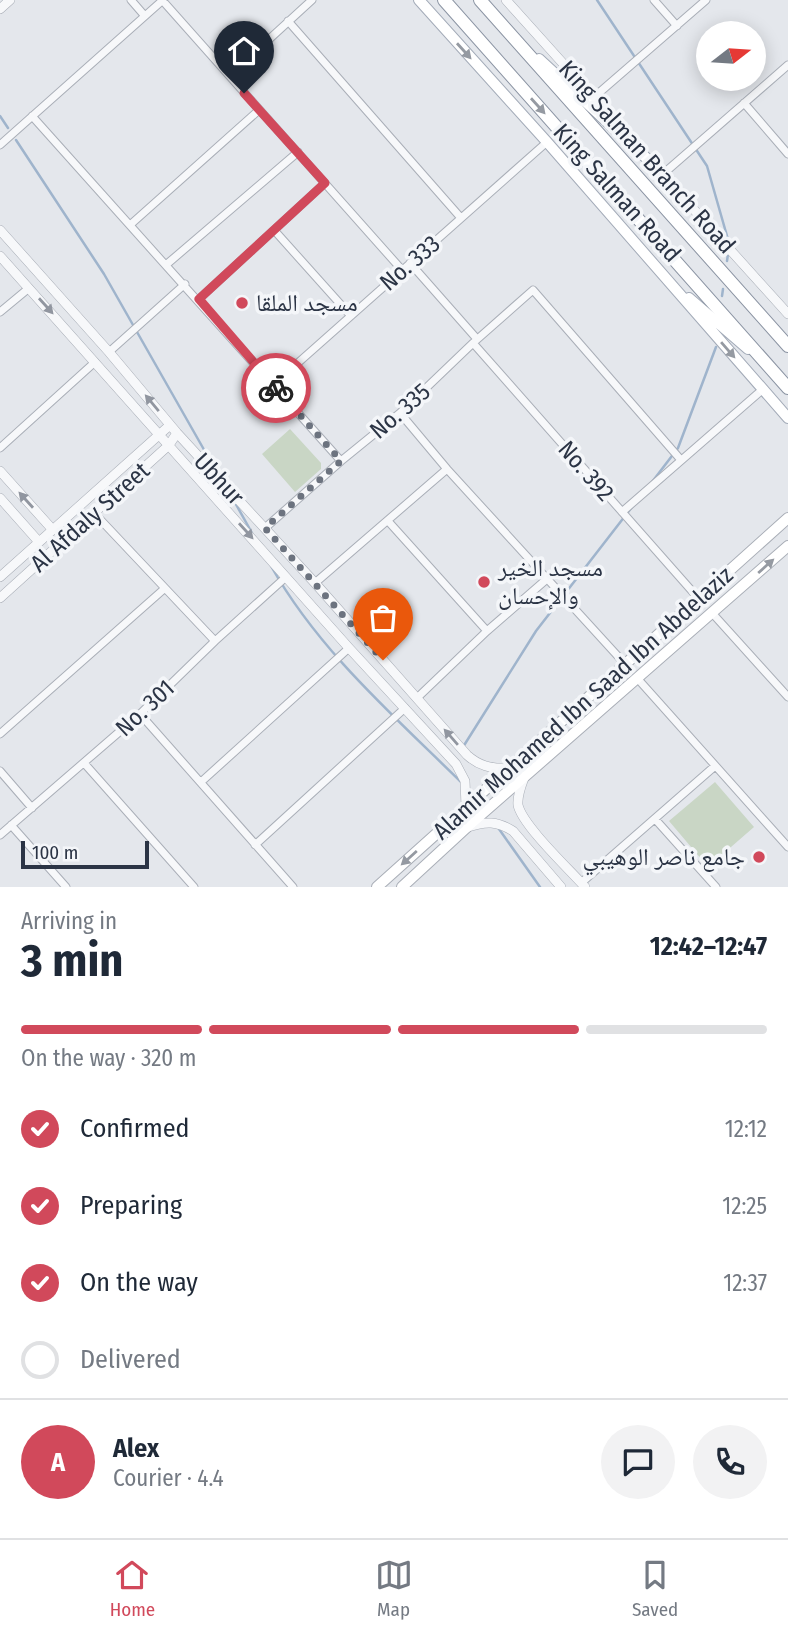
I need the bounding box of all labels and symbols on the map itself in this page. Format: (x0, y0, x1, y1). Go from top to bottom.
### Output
pin (214, 21, 274, 93)
north arrow (696, 21, 766, 91)
one-way arrow (456, 42, 472, 59)
street label: King Salman Branch Road (553, 55, 741, 259)
one-way arrow (530, 97, 546, 114)
street label: King Salman Road (548, 118, 686, 268)
street label: No. 333 (374, 229, 446, 297)
place label: مسجد الملقا (256, 289, 358, 317)
marker: مسجد الملقا (234, 295, 250, 311)
one-way arrow (37, 297, 53, 314)
one-way arrow (720, 342, 735, 359)
courier (241, 353, 311, 423)
street label: No. 335 (364, 377, 436, 445)
one-way arrow (144, 395, 159, 413)
street label: No. 392 (552, 435, 620, 507)
street label: Ubhur (188, 447, 250, 511)
street label: Al Afdaly Street (25, 456, 155, 578)
one-way arrow (19, 492, 34, 509)
one-way arrow (238, 522, 254, 540)
place label: مسجد الخير والإحسان (497, 554, 603, 610)
one-way arrow (757, 559, 774, 575)
street label: Alamir Mohamed Ibn Saad Ibn Abdelaziz (427, 561, 739, 845)
marker: مسجد الخير والإحسان (476, 574, 492, 590)
pin (353, 588, 413, 660)
street label: No. 301 (110, 674, 180, 742)
one-way arrow (444, 728, 459, 745)
scale bar (21, 838, 149, 870)
place label: جامع ناصر الوهيبي (582, 843, 745, 876)
marker: جامع ناصر الوهيبي (751, 849, 767, 865)
one-way arrow (400, 850, 418, 866)

